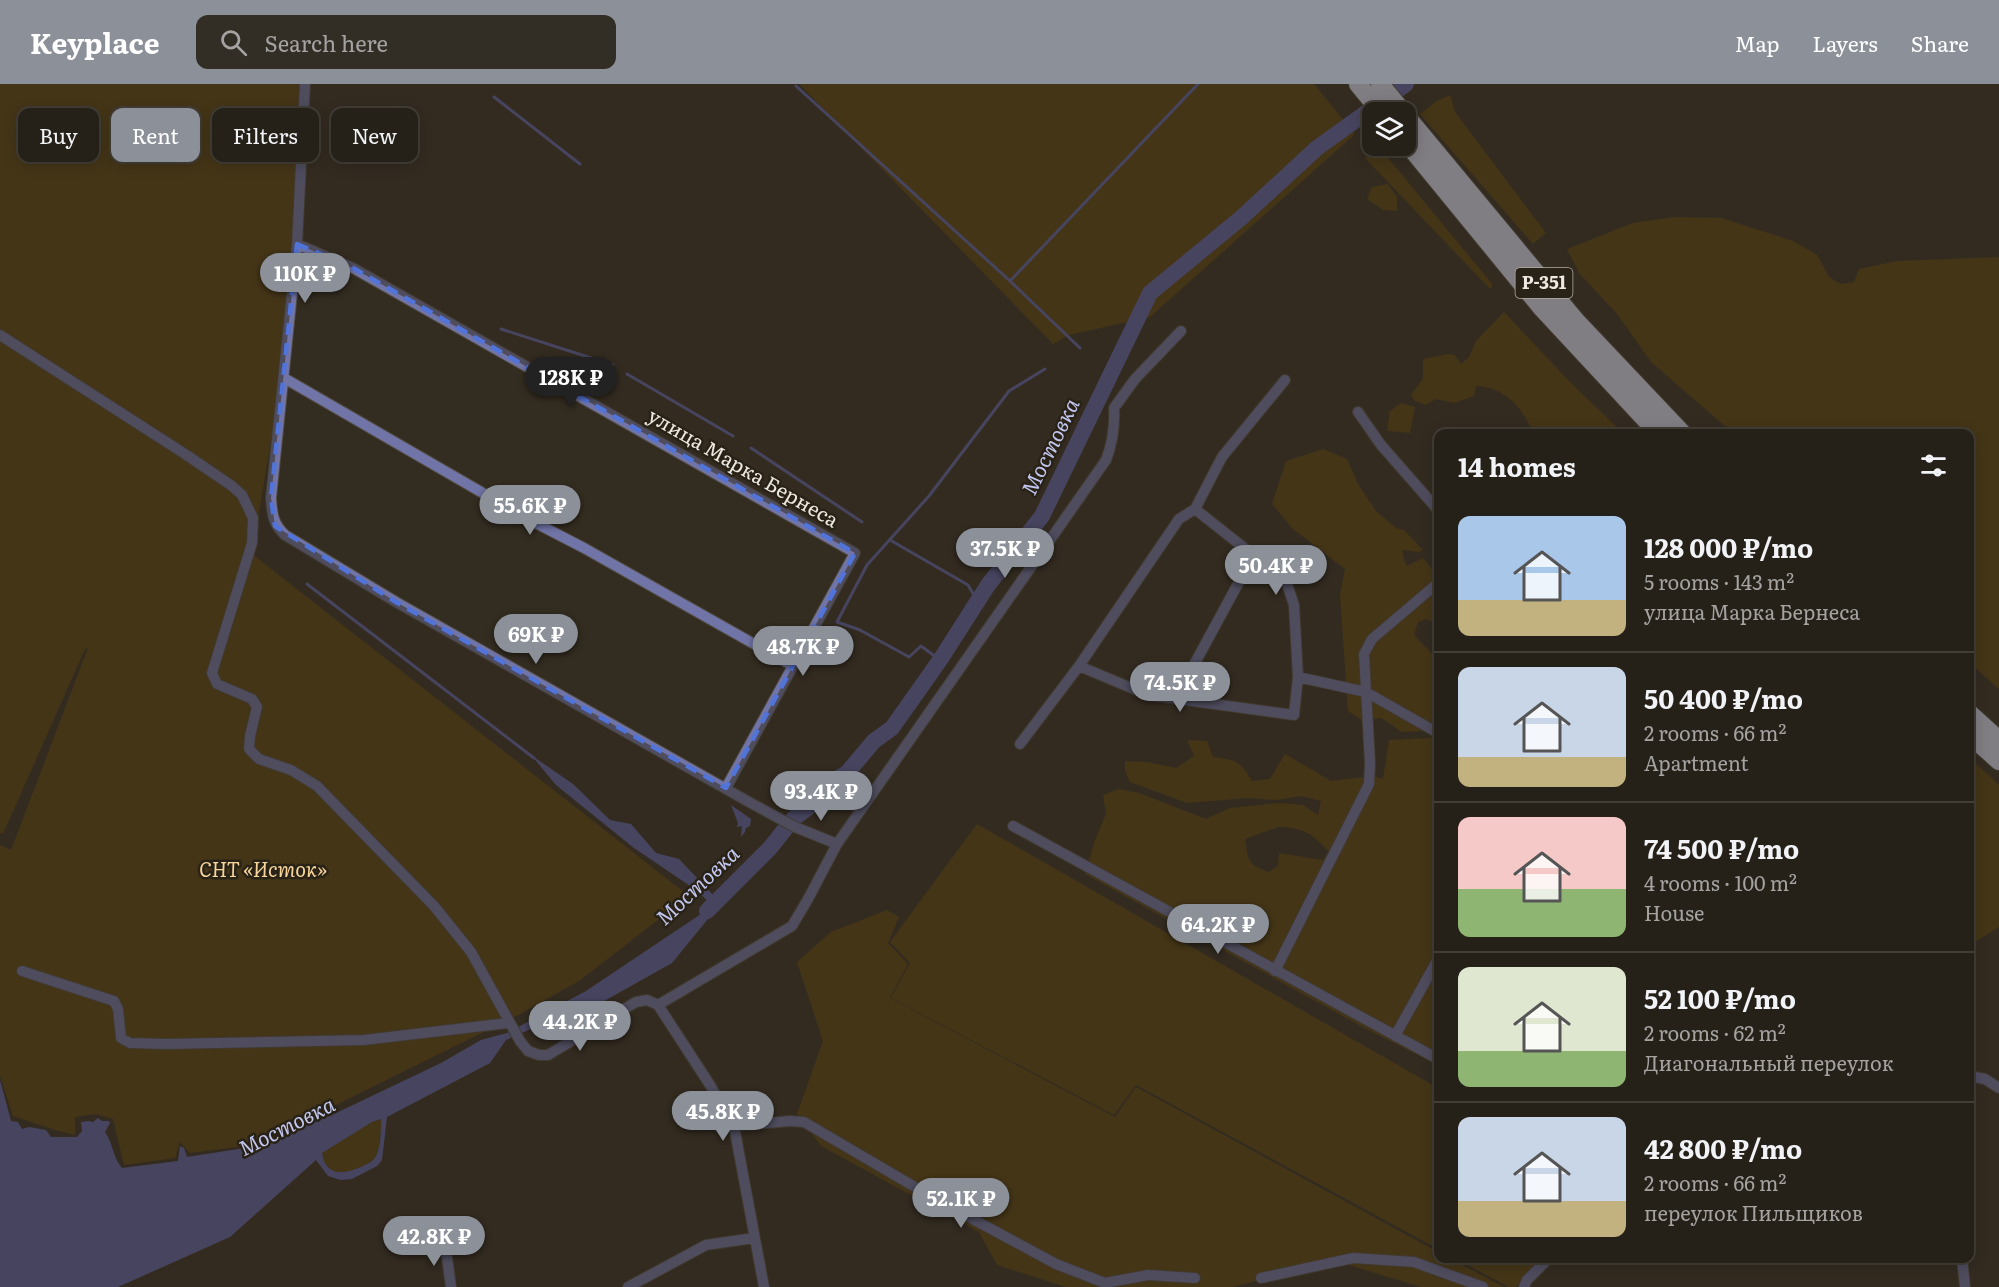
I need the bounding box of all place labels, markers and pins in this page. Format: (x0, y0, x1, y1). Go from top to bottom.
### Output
pin: 110K ₽ (256, 253, 354, 304)
pin: 128K ₽ (522, 357, 620, 408)
pin: 55.6K ₽ (475, 485, 585, 536)
pin: 37.5K ₽ (950, 528, 1060, 579)
pin: 50.4K ₽ (1221, 545, 1331, 596)
pin: 69K ₽ (494, 614, 578, 665)
pin: 48.7K ₽ (748, 626, 858, 677)
pin: 74.5K ₽ (1125, 662, 1235, 713)
pin: 93.4K ₽ (766, 771, 876, 822)
pin: 64.2K ₽ (1163, 904, 1273, 955)
pin: 44.2K ₽ (525, 1001, 635, 1052)
pin: 45.8K ₽ (668, 1091, 778, 1142)
pin: 52.1K ₽ (906, 1178, 1016, 1229)
pin: 42.8K ₽ (379, 1216, 489, 1267)

